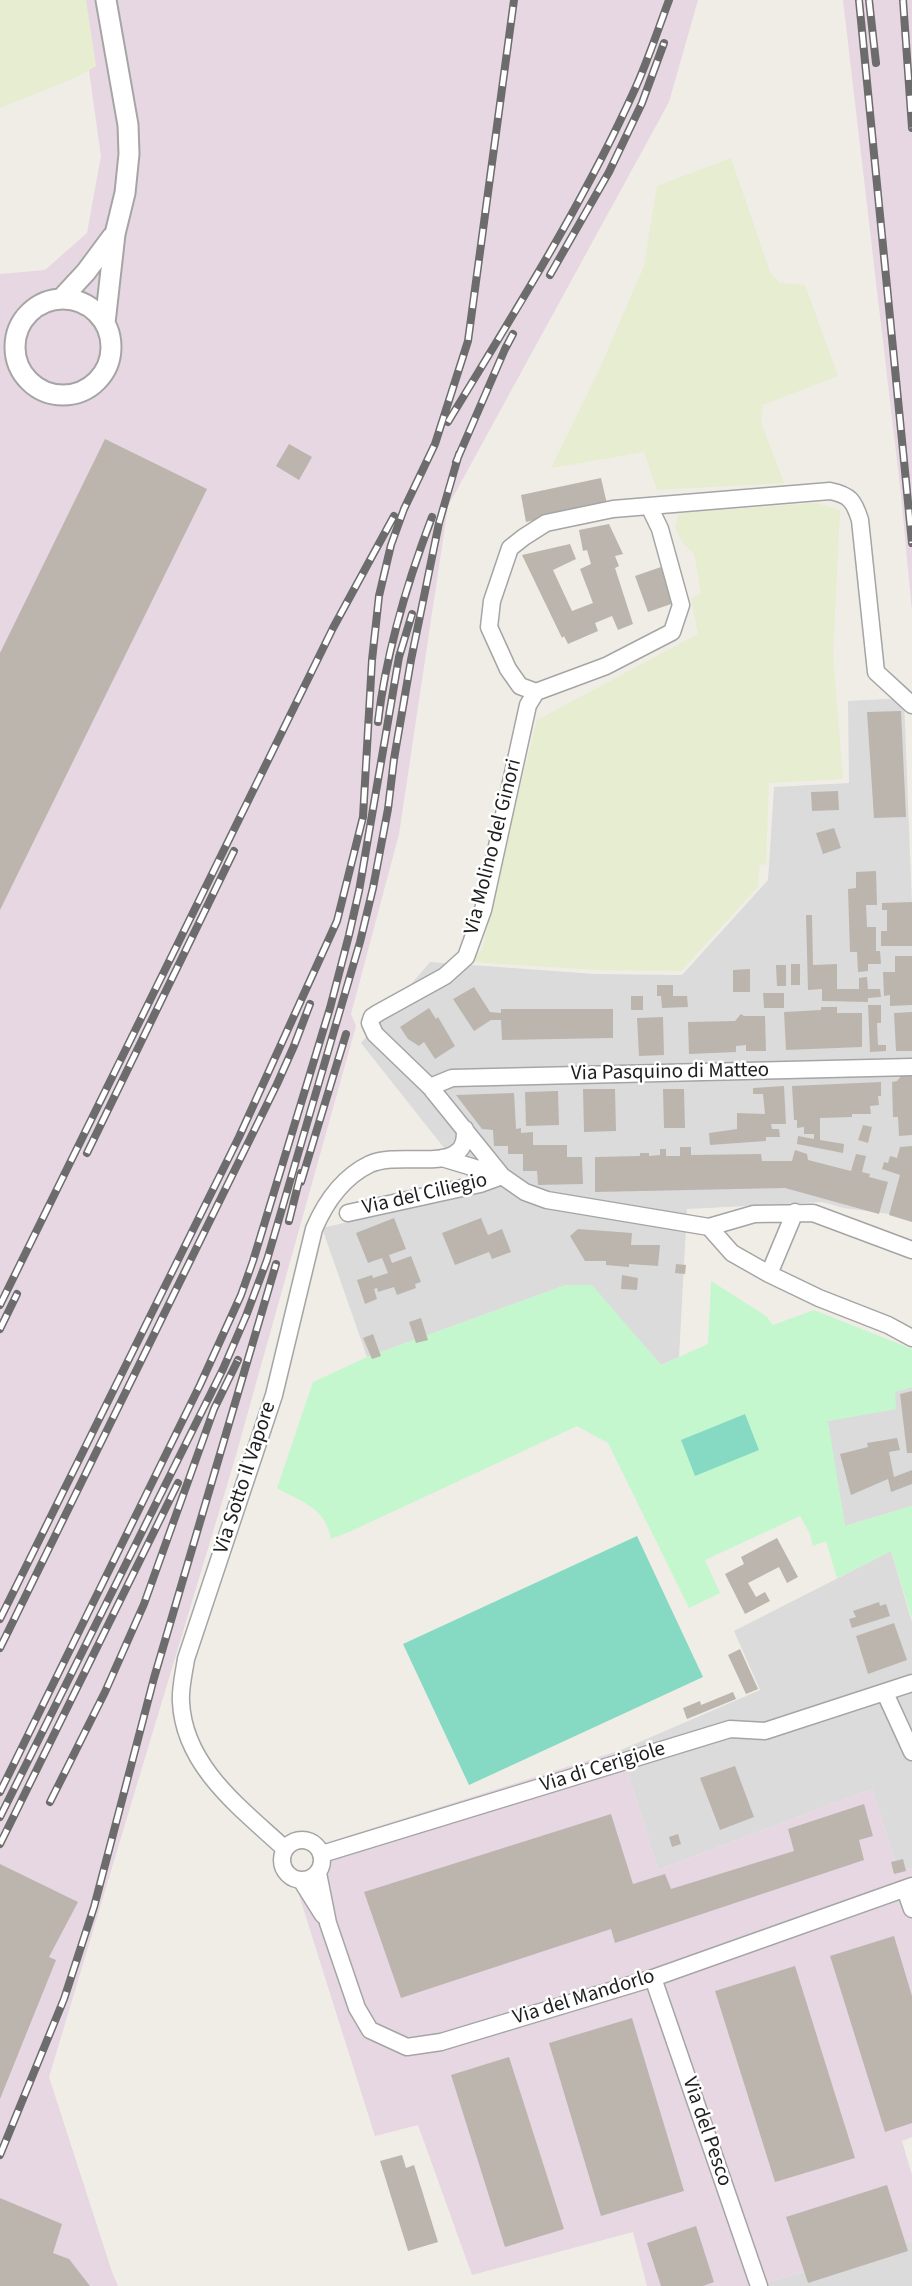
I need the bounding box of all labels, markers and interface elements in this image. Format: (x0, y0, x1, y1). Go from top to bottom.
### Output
street label: Via Molino del Ginori (460, 757, 528, 937)
street label: Via Pasquino di Matteo (571, 1059, 769, 1087)
street label: Via del Ciliegio (360, 1168, 490, 1222)
street label: Via Sotto il Vapore (210, 1399, 282, 1557)
street label: Via di Cerigiole (537, 1737, 669, 1799)
street label: Via del Mandorlo (510, 1964, 658, 2032)
street label: Via del Pesco (676, 2074, 736, 2190)

